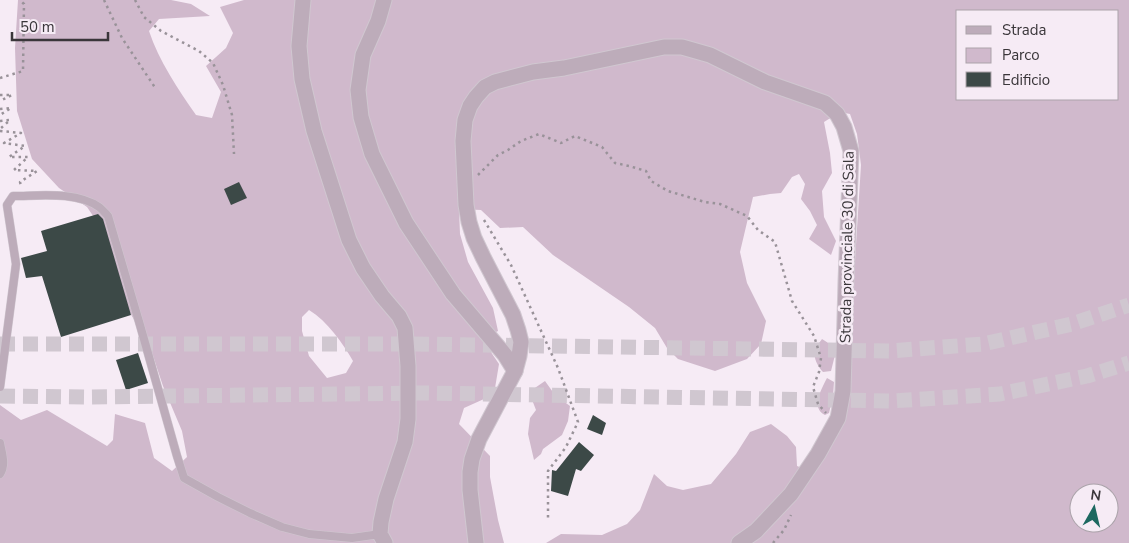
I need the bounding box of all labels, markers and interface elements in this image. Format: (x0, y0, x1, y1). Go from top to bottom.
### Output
scale bar (12, 10, 109, 42)
legend (956, 10, 1119, 100)
text: 50 m (20, 17, 55, 37)
text: Strada (1002, 20, 1046, 40)
text: Parco (1002, 45, 1040, 65)
text: Edificio (1002, 70, 1050, 90)
street label: Strada provinciale 30 di Sala (835, 151, 859, 343)
north arrow (1069, 483, 1119, 533)
text: N (1089, 485, 1102, 506)

